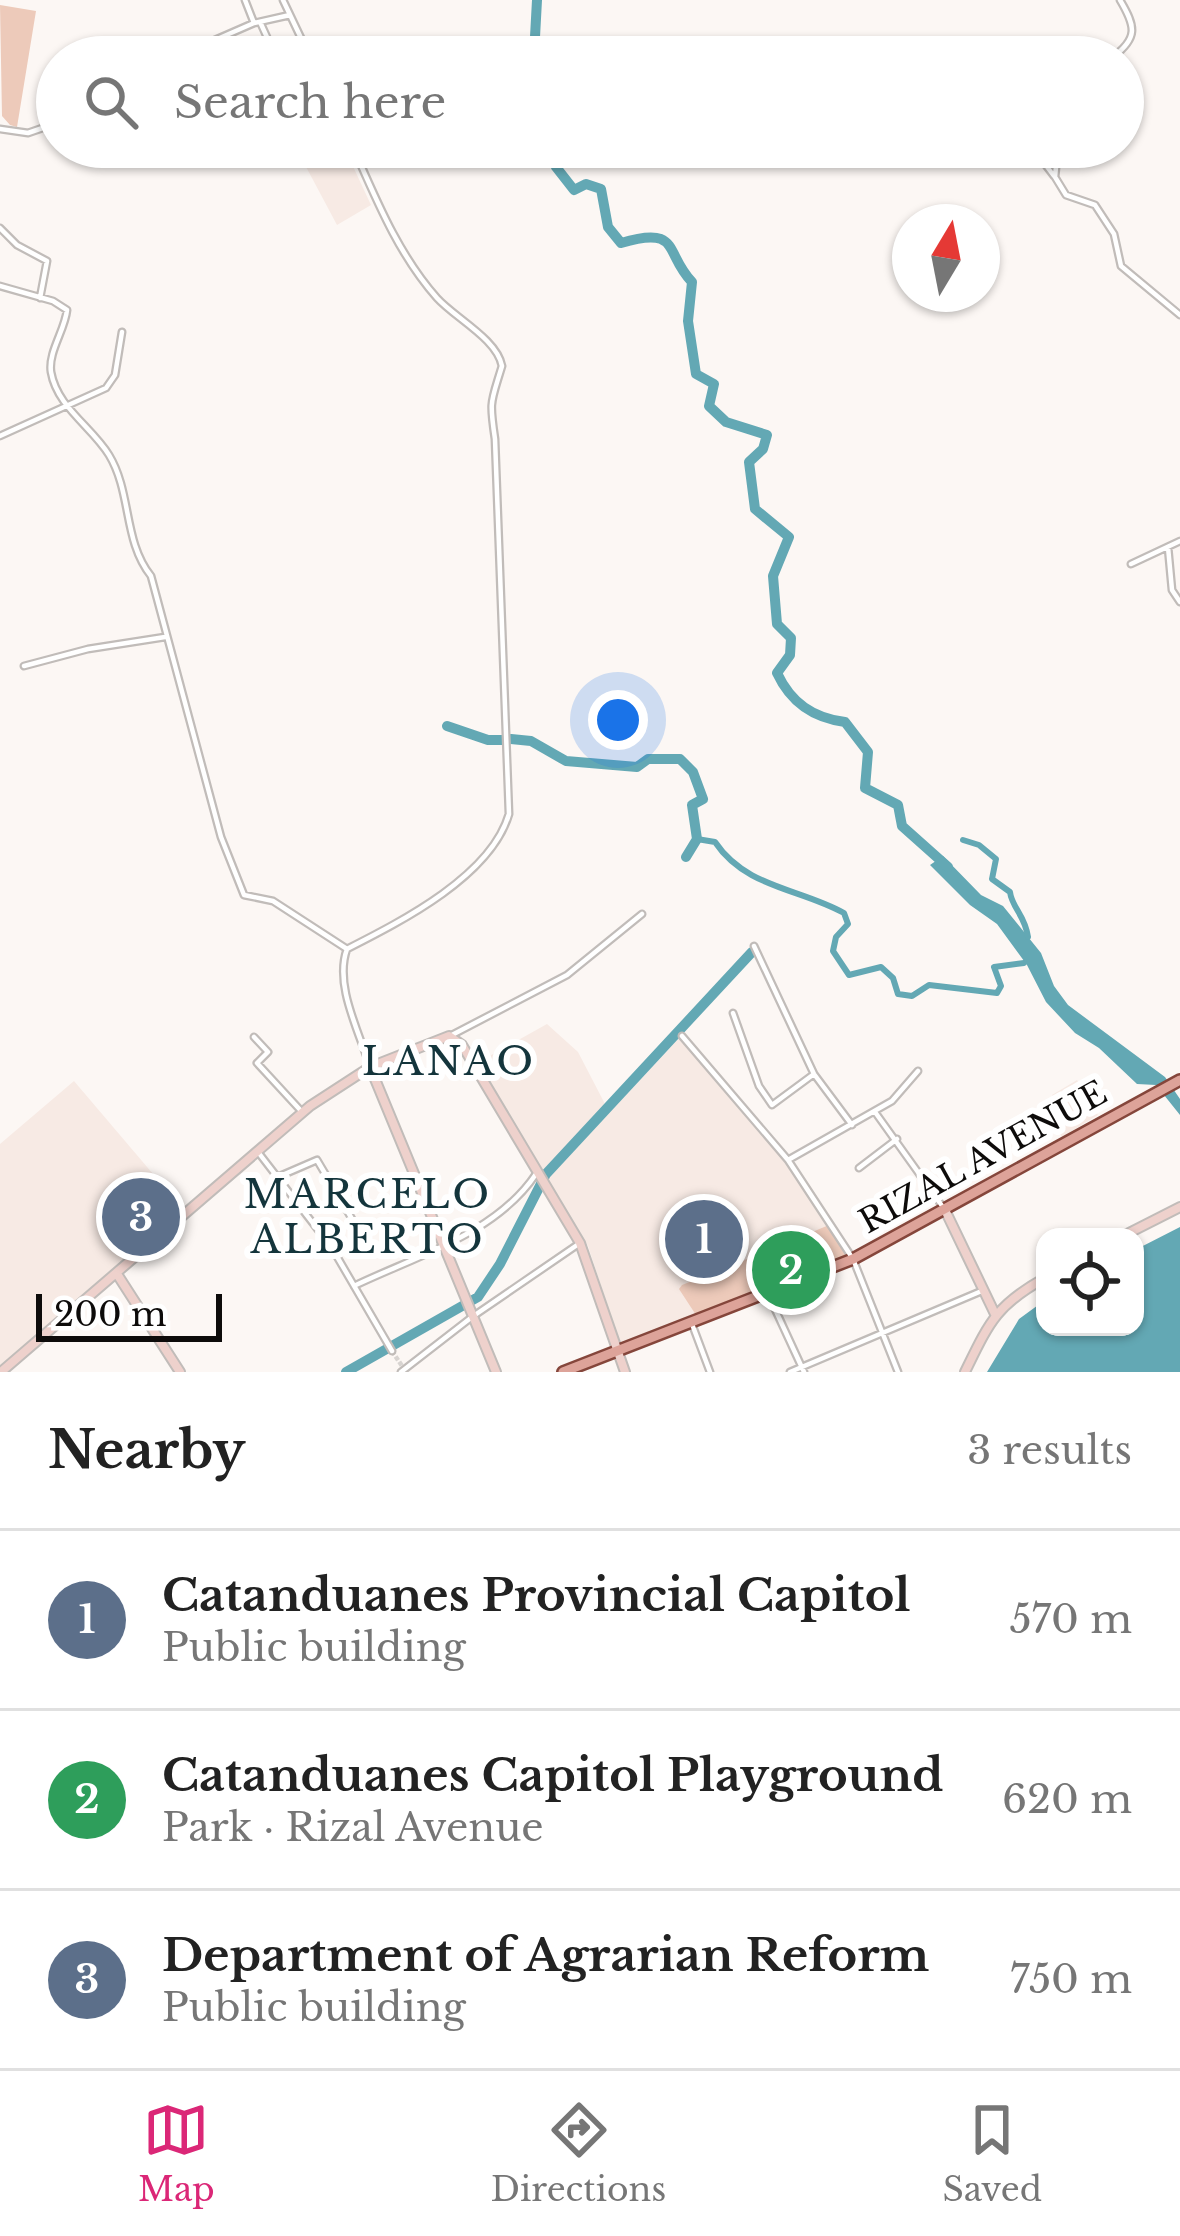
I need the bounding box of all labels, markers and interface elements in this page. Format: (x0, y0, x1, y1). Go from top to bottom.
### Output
search box (36, 36, 1144, 168)
icon: search (78, 69, 144, 135)
text: Search here (174, 74, 446, 130)
north arrow (892, 204, 1000, 312)
your location (588, 690, 648, 750)
district label: LANAO (362, 1037, 536, 1086)
street label: RIZAL AVENUE (852, 1072, 1114, 1242)
district label: MARCELO ALBERTO (244, 1170, 492, 1264)
pin: 3 (102, 1172, 180, 1262)
pin: 1 (665, 1194, 743, 1284)
pin: 2 (752, 1225, 830, 1315)
map controls (1036, 1228, 1144, 1336)
button: locate (1036, 1228, 1144, 1336)
scale bar (36, 1288, 222, 1341)
text: 200 m (54, 1294, 166, 1335)
text: Nearby (48, 1419, 245, 1482)
text: 3 results (967, 1426, 1132, 1475)
text: Catanduanes Provincial Capitol (162, 1567, 910, 1623)
text: 1 (78, 1595, 96, 1644)
text: 570 m (1009, 1595, 1132, 1644)
text: Public building (162, 1623, 466, 1672)
text: Catanduanes Capitol Playground (162, 1747, 943, 1803)
text: 2 (74, 1775, 100, 1824)
text: 620 m (1002, 1775, 1132, 1824)
text: Park · Rizal Avenue (162, 1803, 544, 1852)
text: Department of Agrarian Reform (162, 1927, 929, 1983)
text: 3 (75, 1955, 99, 2004)
text: 750 m (1010, 1955, 1132, 2004)
text: Public building (162, 1983, 466, 2032)
tab: Map (138, 2097, 215, 2210)
tab: Directions (491, 2097, 666, 2210)
tab: Saved (942, 2097, 1042, 2210)

